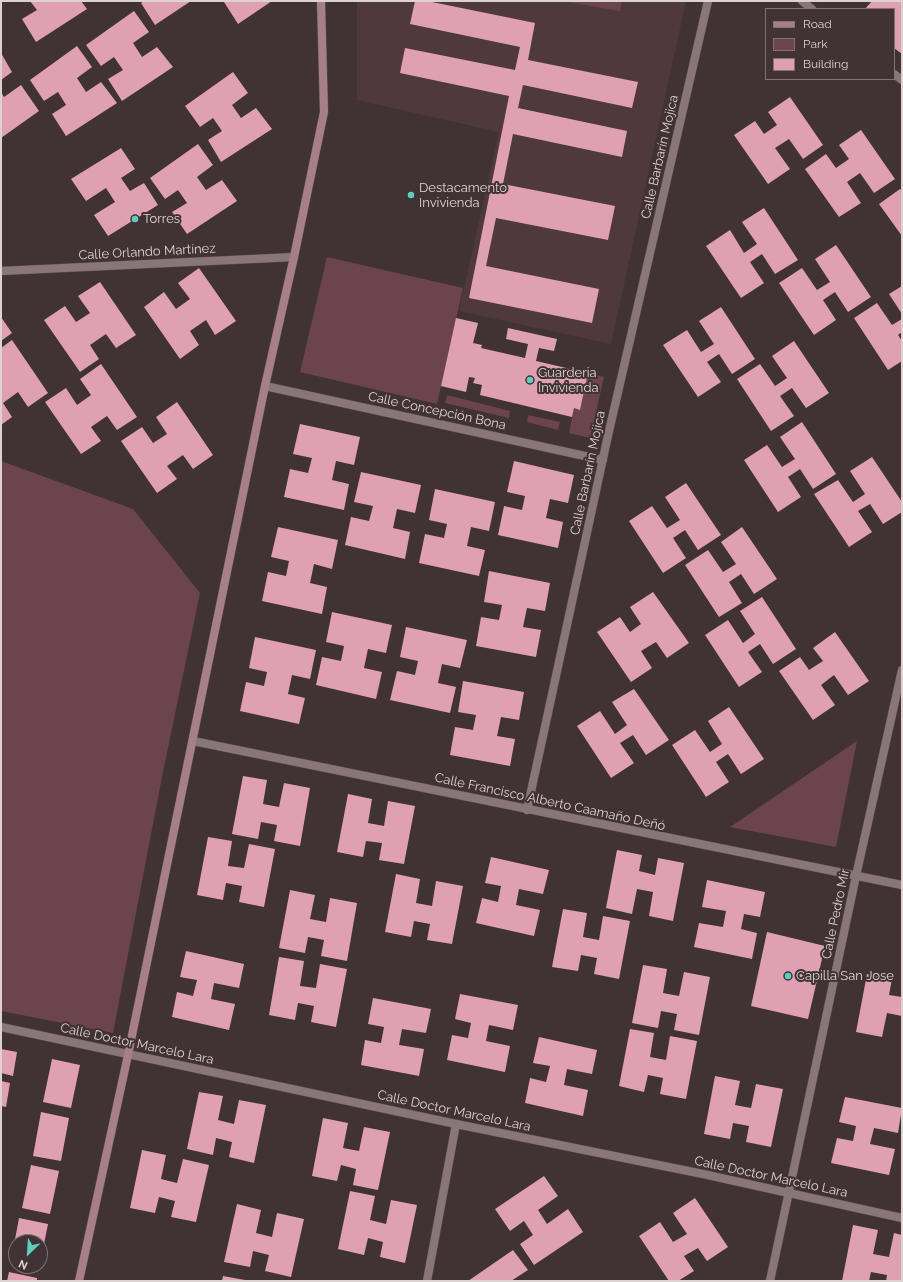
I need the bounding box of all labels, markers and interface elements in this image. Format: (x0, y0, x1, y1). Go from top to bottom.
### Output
legend (765, 8, 895, 80)
text: Road (803, 17, 832, 31)
text: Park (803, 37, 828, 51)
text: Building (803, 57, 849, 71)
street label: Calle Barbarín Mojica (638, 94, 682, 220)
place label: Destacamento Invivienda (419, 180, 507, 211)
marker: Destacamento Invivienda (406, 190, 416, 200)
place label: Torres (143, 211, 180, 227)
marker: Torres (130, 214, 140, 224)
street label: Calle Orlando Martínez (78, 241, 216, 263)
place label: Guarderia Invivienda (538, 365, 599, 396)
marker: Guarderia Invivienda (525, 375, 535, 385)
street label: Calle Concepción Bona (367, 389, 507, 433)
street label: Calle Barbarín Mojica (567, 409, 609, 537)
street label: Calle Francisco Alberto Caamaño Deñó (433, 770, 667, 834)
street label: Calle Pedro Mir (819, 867, 853, 961)
place label: Capilla San Jose (796, 968, 894, 984)
marker: Capilla San Jose (783, 971, 793, 981)
street label: Calle Doctor Marcelo Lara (59, 1020, 215, 1068)
street label: Calle Doctor Marcelo Lara (376, 1087, 532, 1135)
street label: Calle Doctor Marcelo Lara (693, 1153, 849, 1201)
north arrow (8, 1234, 48, 1274)
text: N (17, 1257, 30, 1272)

